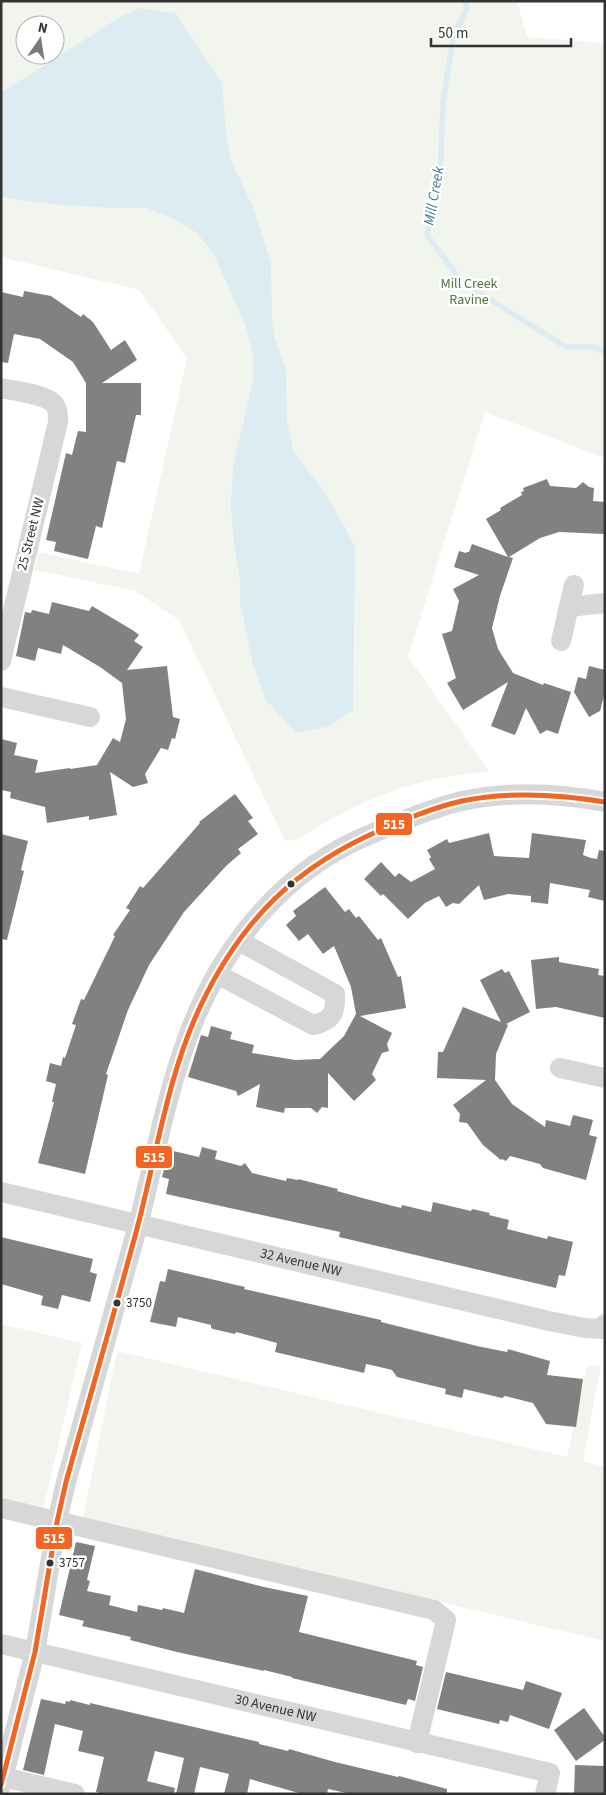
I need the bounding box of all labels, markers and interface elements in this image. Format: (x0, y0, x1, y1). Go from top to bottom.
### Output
north arrow (15, 15, 65, 65)
scale bar (431, 15, 571, 47)
text: N (36, 18, 49, 39)
text: 50 m (438, 23, 468, 44)
water label: Mill Creek (419, 164, 450, 227)
park label: Mill Creek Ravine (440, 274, 498, 310)
street label: 25 Street NW (12, 495, 50, 573)
line badge: 515 (375, 812, 413, 836)
text: 515 (383, 815, 405, 835)
unlabelled marker (286, 879, 296, 889)
line badge: 515 (135, 1145, 173, 1169)
text: 515 (143, 1148, 165, 1168)
street label: 32 Avenue NW (258, 1243, 343, 1282)
place label: 3750 (126, 1294, 152, 1312)
marker: 3750 (112, 1298, 122, 1308)
line badge: 515 (35, 1526, 73, 1550)
text: 515 (43, 1529, 65, 1549)
place label: 3757 (59, 1554, 85, 1572)
marker: 3757 (45, 1558, 55, 1568)
street label: 30 Avenue NW (233, 1689, 318, 1728)

